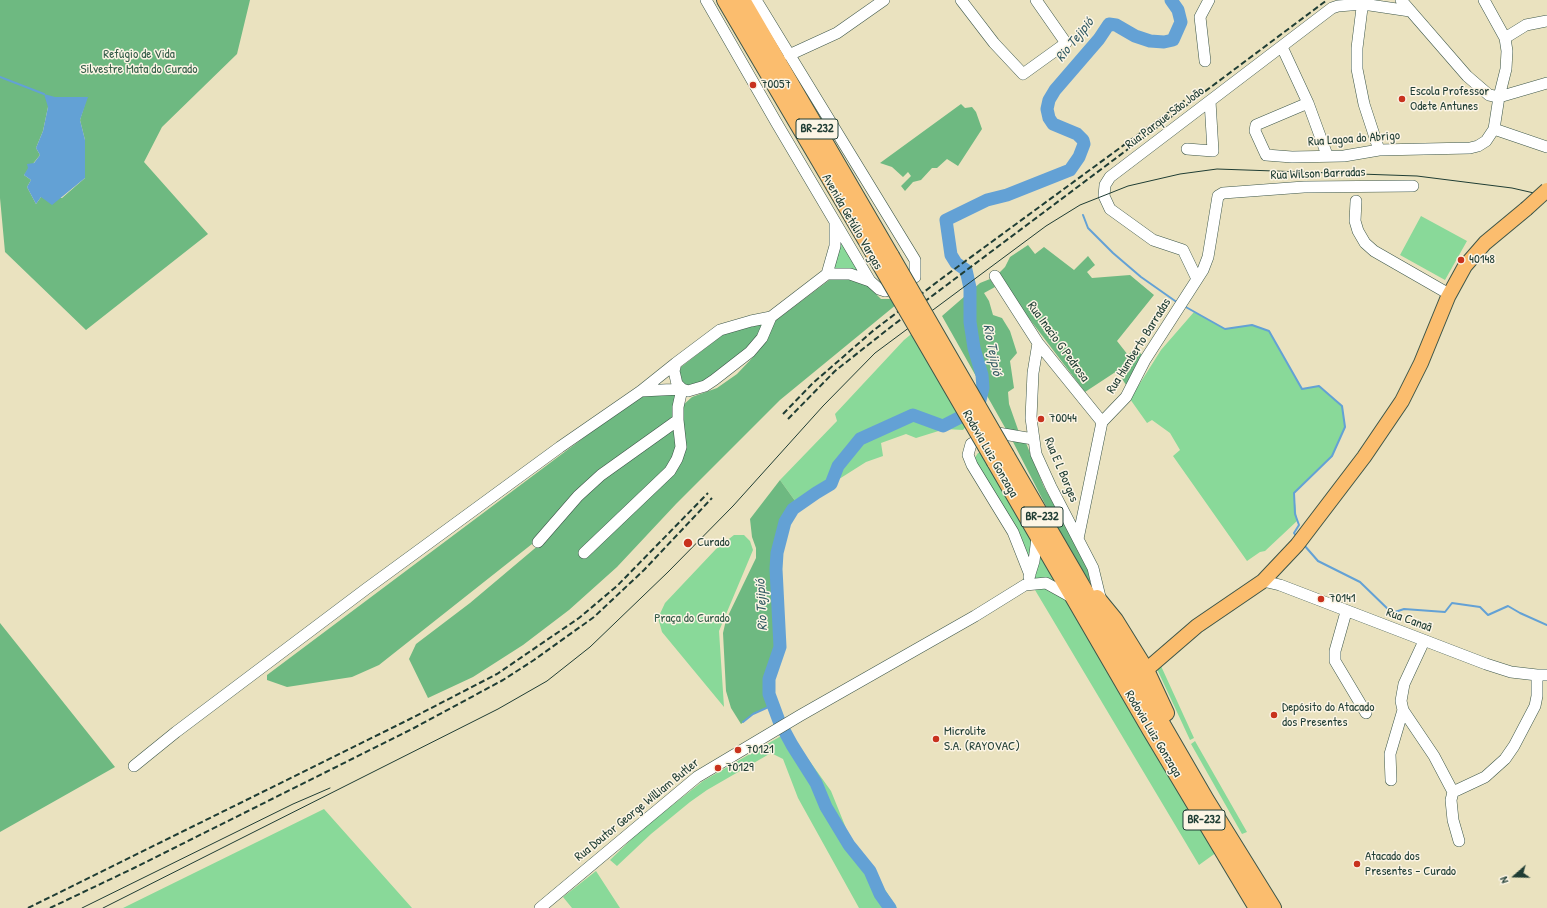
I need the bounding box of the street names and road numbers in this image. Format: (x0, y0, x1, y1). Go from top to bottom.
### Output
street label: Rua Parque São João (1123, 83, 1207, 153)
road number: BR-232 (796, 119, 838, 139)
street label: Rua Lagoa do Abrigo (1307, 128, 1401, 150)
street label: Rua Wilson Barradas (1270, 165, 1366, 183)
street label: Avenida Getúlio Vargas (818, 171, 886, 273)
street label: Rua Humberto Barradas (1103, 295, 1175, 397)
street label: Rua Inacio G Pedrosa (1024, 299, 1092, 385)
street label: Rodovia Luiz Gonzaga (959, 408, 1021, 500)
street label: Rua E L Borges (1040, 435, 1082, 505)
road number: BR-232 (1021, 507, 1063, 527)
street label: Rua Canaã (1384, 605, 1434, 635)
street label: Rodovia Luiz Gonzaga (1121, 688, 1185, 780)
street label: Rua Doutor George William Butler (572, 755, 702, 865)
road number: BR-232 (1183, 810, 1225, 830)

